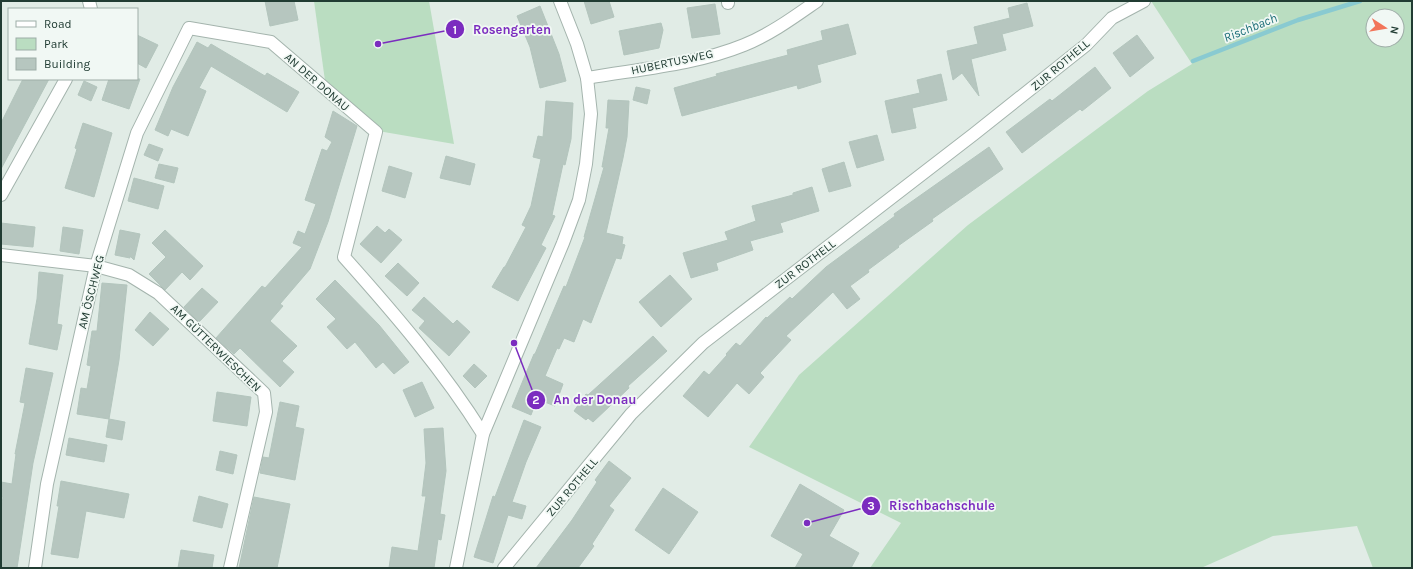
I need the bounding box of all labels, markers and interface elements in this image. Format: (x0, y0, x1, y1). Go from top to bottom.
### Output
legend (8, 8, 138, 80)
north arrow (1365, 8, 1405, 48)
water label: Rischbach (1221, 10, 1279, 45)
text: Road (44, 17, 72, 31)
callout: Rosengarten (445, 17, 559, 42)
text: Rosengarten (473, 22, 551, 37)
text: 1 (453, 23, 457, 37)
text: N (1387, 25, 1401, 35)
street label: ZUR ROTHELL (1028, 36, 1092, 94)
text: Park (44, 37, 69, 51)
street label: HUBERTUSWEG (630, 46, 714, 78)
street label: AN DER DONAU (282, 50, 352, 114)
text: Building (44, 57, 91, 71)
street label: ZUR ROTHELL (772, 236, 838, 291)
street label: AM ÖSCHWEG (75, 254, 107, 330)
street label: AM GÜTTERWIESCHEN (168, 301, 264, 395)
callout: An der Donau (526, 387, 645, 412)
text: An der Donau (554, 392, 636, 407)
text: 2 (532, 393, 540, 407)
street label: ZUR ROTHELL (543, 455, 601, 519)
callout: Rischbachschule (861, 493, 1003, 518)
text: Rischbachschule (889, 498, 995, 513)
text: 3 (867, 499, 875, 513)

